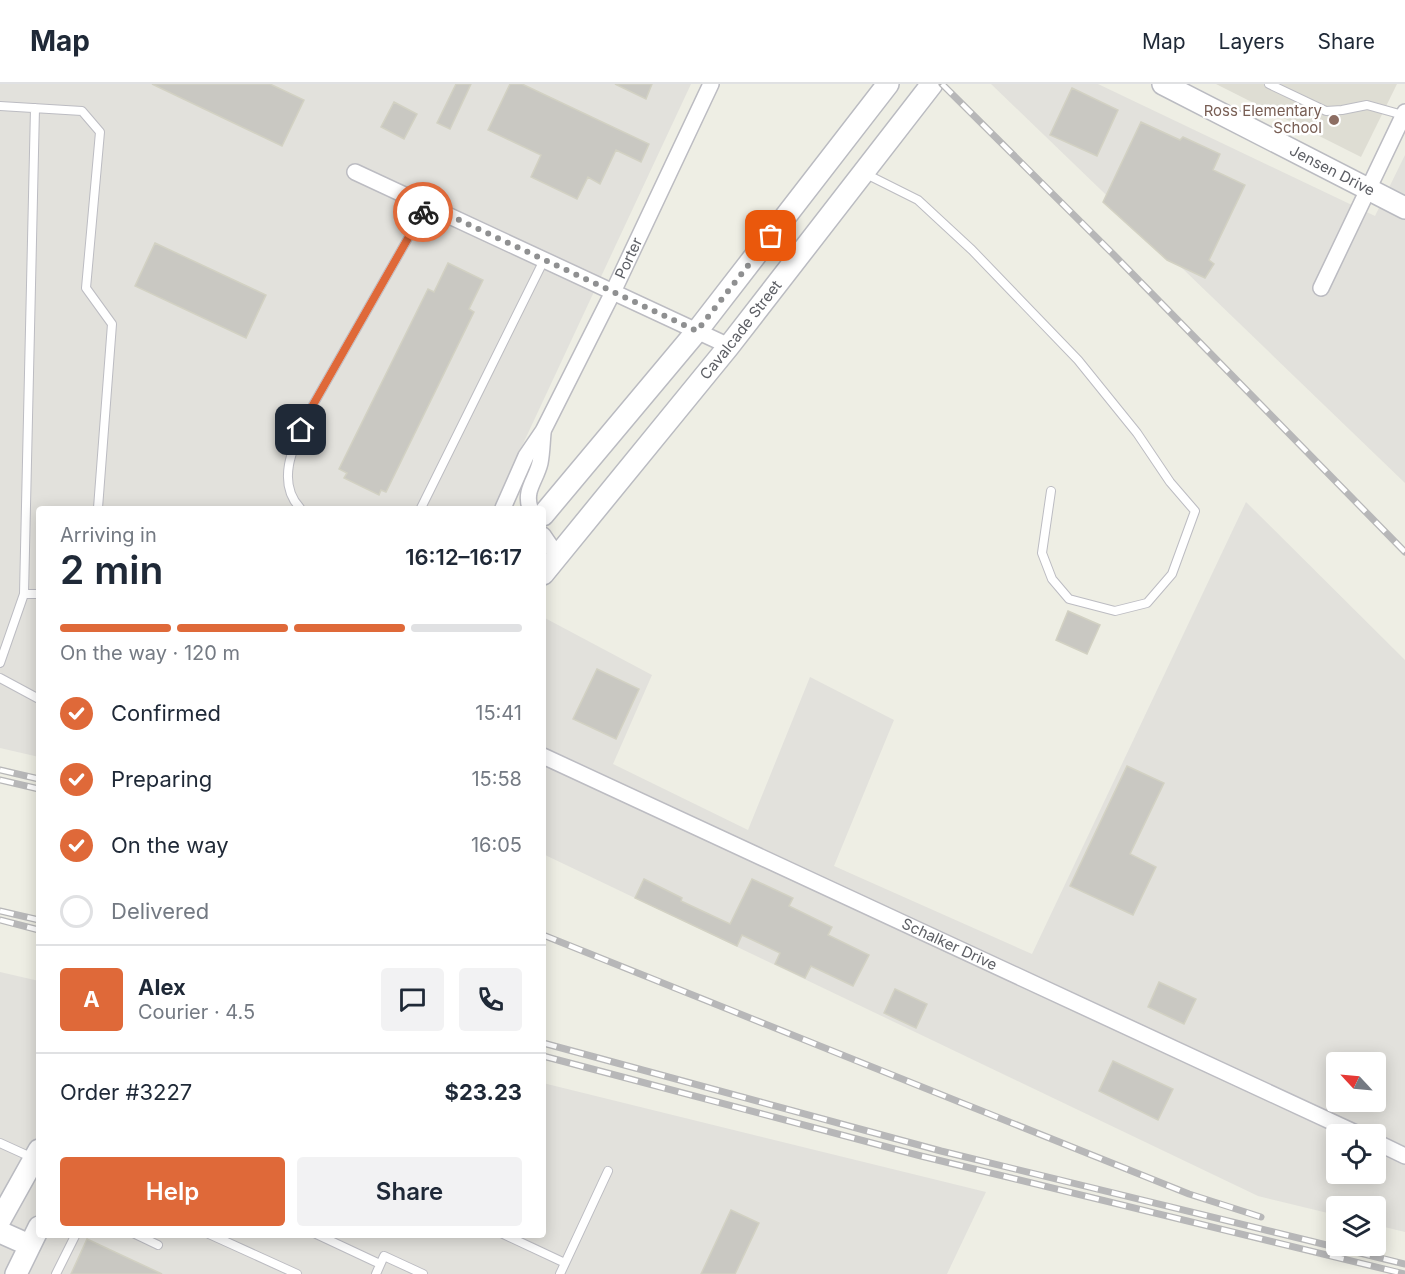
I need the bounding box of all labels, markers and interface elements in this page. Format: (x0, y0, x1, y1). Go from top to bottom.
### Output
text: Map (30, 24, 90, 58)
text: Map (1142, 29, 1186, 54)
text: Layers (1219, 29, 1285, 54)
text: Share (1318, 29, 1375, 54)
place label: Ross Elementary School (1204, 101, 1323, 137)
marker: Ross Elementary School (1327, 113, 1341, 127)
street label: Jensen Drive (1287, 140, 1378, 200)
courier (393, 182, 453, 242)
icon: bike (407, 196, 440, 229)
pin (745, 210, 796, 261)
icon: bag (754, 219, 787, 252)
street label: Porter (611, 234, 646, 282)
street label: Cavalcade Street (695, 276, 785, 383)
pin (275, 404, 326, 455)
icon: home (284, 413, 317, 446)
text: Arriving in (60, 523, 157, 547)
text: 16:12–16:17 (405, 544, 522, 570)
text: 2 min (60, 546, 163, 593)
text: On the way · 120 m (60, 641, 240, 665)
icon: check (60, 697, 93, 730)
text: Confirmed (111, 700, 221, 726)
text: 15:41 (475, 701, 522, 725)
icon: check (60, 763, 93, 796)
text: Preparing (111, 766, 212, 792)
text: 15:58 (471, 767, 522, 791)
icon: check (60, 829, 93, 862)
text: On the way (111, 832, 229, 858)
text: 16:05 (471, 833, 522, 857)
text: Delivered (111, 898, 209, 924)
street label: Schalker Drive (899, 914, 1000, 974)
button: chat (381, 968, 444, 1031)
button: phone (459, 968, 522, 1031)
text: Alex (138, 974, 186, 1000)
text: A (83, 986, 100, 1012)
text: Courier · 4.5 (138, 1000, 255, 1024)
north arrow (1326, 1052, 1386, 1112)
map controls (1326, 1052, 1386, 1256)
text: Order #3227 (60, 1079, 192, 1105)
text: $23.23 (445, 1079, 522, 1105)
button: locate (1326, 1124, 1386, 1184)
button: Help (60, 1157, 285, 1226)
button: Share (297, 1157, 522, 1226)
button: layers (1326, 1196, 1386, 1256)

